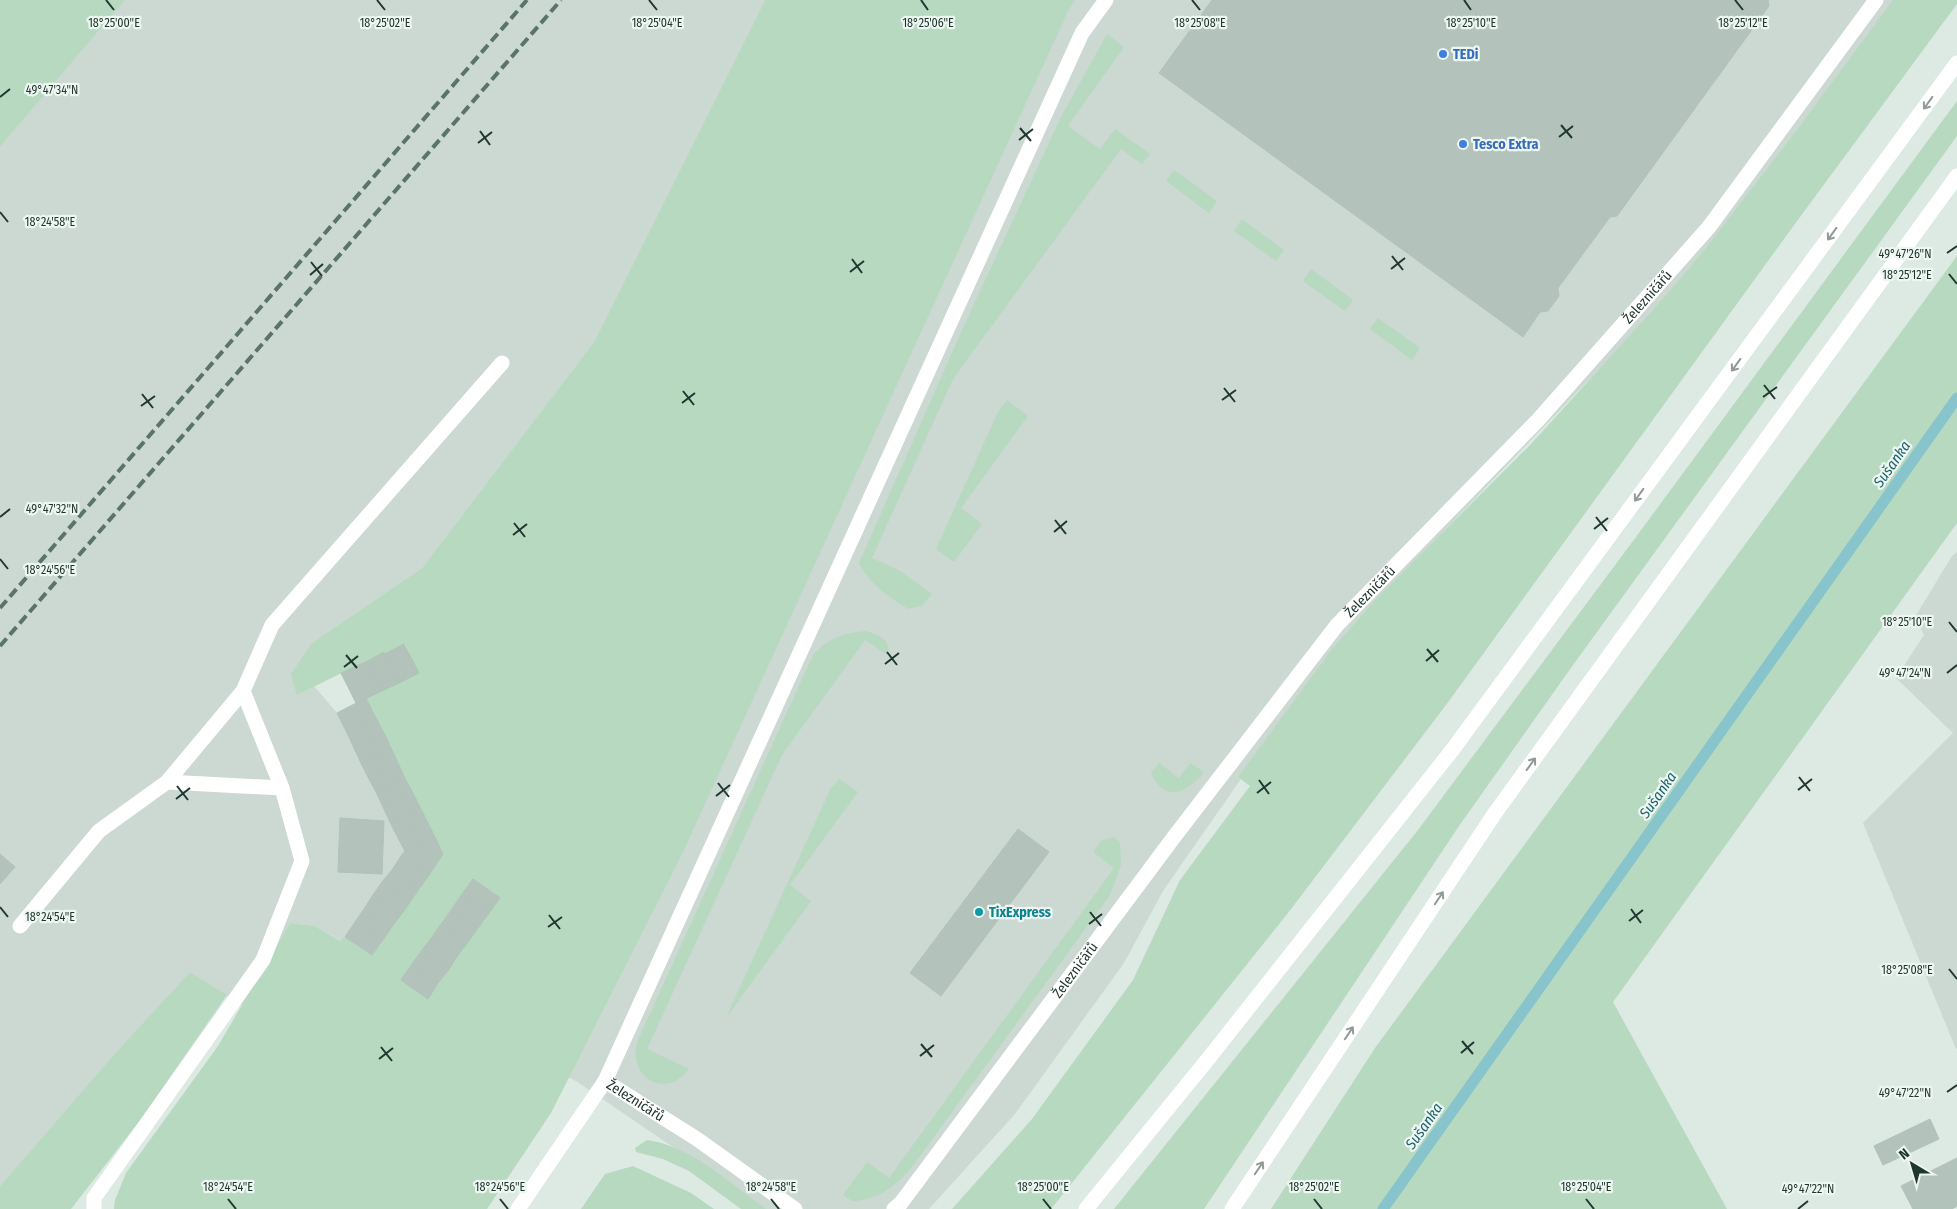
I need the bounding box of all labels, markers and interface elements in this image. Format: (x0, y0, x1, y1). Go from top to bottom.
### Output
text: 18°25'00"E (88, 16, 140, 30)
text: 18°25'02"E (360, 16, 411, 30)
text: 18°25'04"E (632, 16, 683, 30)
text: 18°25'06"E (902, 16, 954, 30)
text: 18°25'08"E (1174, 16, 1226, 30)
text: 18°25'10"E (1446, 16, 1496, 30)
text: 18°25'12"E (1718, 16, 1768, 30)
place label: TEDi (1453, 46, 1479, 63)
marker: TEDi (1437, 48, 1449, 60)
text: 49°47'34"N (26, 83, 78, 97)
one-way arrow (1923, 96, 1933, 110)
place label: Tesco Extra (1473, 136, 1538, 153)
marker: Tesco Extra (1457, 138, 1469, 150)
text: 18°24'58"E (25, 215, 76, 229)
one-way arrow (1827, 227, 1837, 241)
text: 49°47'26"N (1879, 247, 1931, 261)
street label: Železničářů (1618, 267, 1675, 327)
text: 18°25'12"E (1882, 268, 1932, 282)
one-way arrow (1730, 358, 1741, 371)
water label: Sušanka (1869, 437, 1914, 491)
one-way arrow (1634, 488, 1644, 502)
text: 49°47'32"N (26, 502, 78, 516)
street label: Železničářů (1340, 562, 1399, 621)
text: 18°24'56"E (25, 563, 76, 577)
text: 18°25'10"E (1882, 615, 1932, 629)
text: 49°47'24"N (1879, 666, 1931, 680)
one-way arrow (1526, 757, 1536, 771)
water label: Sušanka (1635, 768, 1680, 822)
one-way arrow (1434, 891, 1444, 905)
place label: TixExpress (989, 904, 1051, 921)
marker: TixExpress (973, 906, 985, 918)
text: 18°24'54"E (25, 910, 75, 924)
street label: Železničářů (1048, 939, 1101, 1001)
text: 18°25'08"E (1881, 963, 1933, 977)
one-way arrow (1344, 1026, 1354, 1040)
street label: Železničářů (604, 1075, 668, 1125)
text: 49°47'22"N (1879, 1086, 1931, 1100)
water label: Sušanka (1401, 1099, 1446, 1153)
north arrow (1887, 1139, 1937, 1189)
text: N (1896, 1145, 1913, 1163)
one-way arrow (1254, 1162, 1264, 1176)
text: 18°24'54"E (203, 1180, 253, 1194)
text: 18°24'56"E (475, 1180, 526, 1194)
text: 18°24'58"E (746, 1180, 797, 1194)
text: 18°25'00"E (1017, 1180, 1069, 1194)
text: 18°25'02"E (1289, 1180, 1340, 1194)
text: 18°25'04"E (1561, 1180, 1612, 1194)
text: 49°47'22"N (1782, 1182, 1834, 1196)

